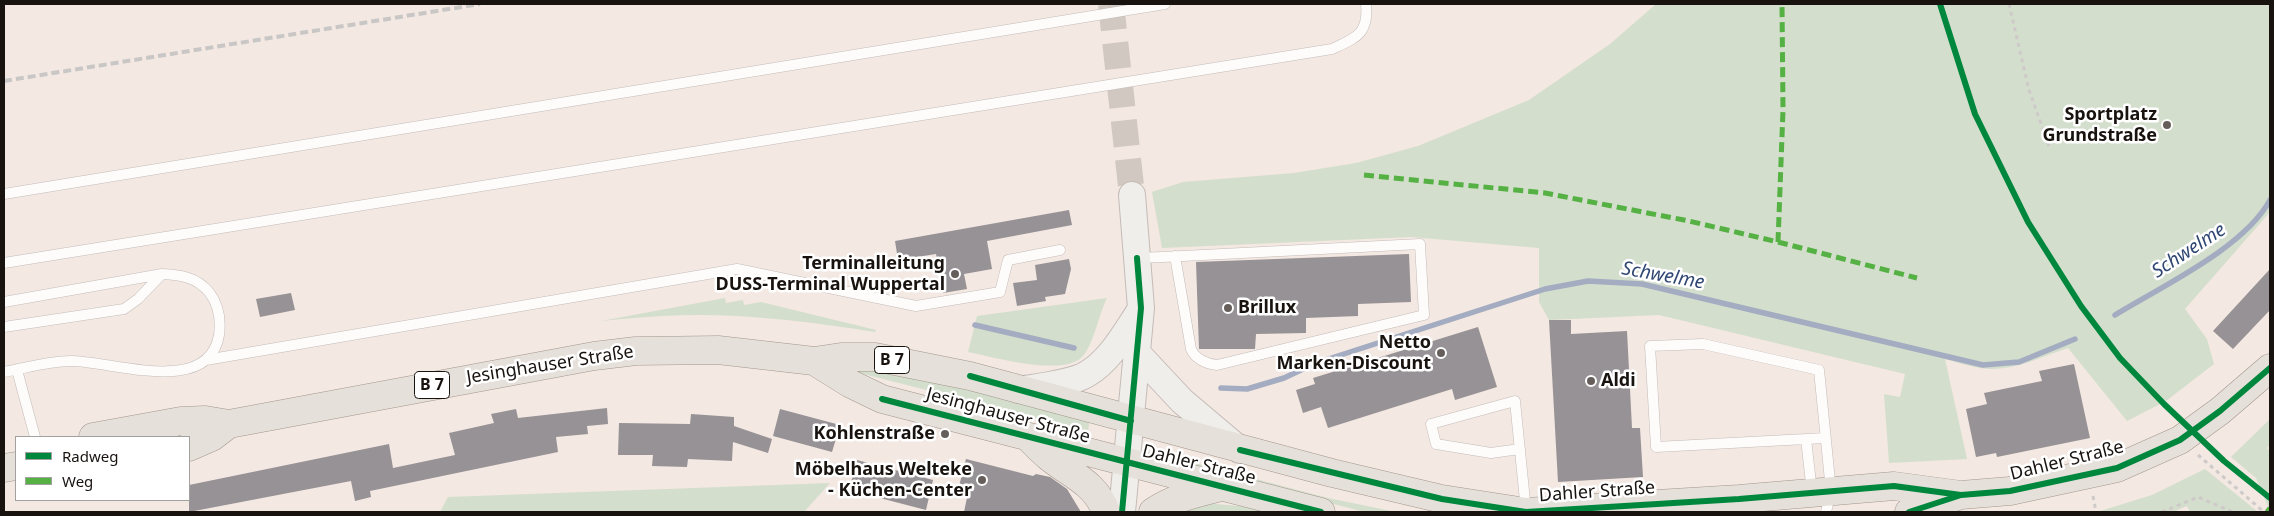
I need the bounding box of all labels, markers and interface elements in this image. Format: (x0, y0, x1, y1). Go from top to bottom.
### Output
place label: Sportplatz Grundstraße (2042, 104, 2157, 146)
marker: Sportplatz Grundstraße (2161, 119, 2173, 131)
water label: Schwelme (2148, 219, 2230, 283)
place label: Terminalleitung DUSS-Terminal Wuppertal (716, 253, 945, 296)
water label: Schwelme (1620, 258, 1706, 294)
marker: Terminalleitung DUSS-Terminal Wuppertal (949, 268, 961, 280)
place label: Brillux (1238, 297, 1296, 319)
marker: Brillux (1222, 302, 1234, 314)
place label: Netto Marken-Discount (1276, 332, 1431, 374)
street label: Jesinghauser Straße (465, 341, 635, 389)
road number: B 7 (874, 346, 910, 374)
marker: Netto Marken-Discount (1435, 347, 1447, 359)
place label: Aldi (1601, 370, 1636, 392)
road number: B 7 (414, 372, 450, 398)
marker: Aldi (1585, 375, 1597, 387)
street label: Jesinghauser Straße (924, 384, 1092, 448)
place label: Kohlenstraße (814, 423, 935, 445)
marker: Kohlenstraße (939, 428, 951, 440)
legend (15, 436, 190, 501)
street label: Dahler Straße (2008, 436, 2126, 486)
street label: Dahler Straße (1140, 440, 1258, 490)
text: Radweg (62, 446, 118, 466)
place label: Möbelhaus Welteke - Küchen-Center (795, 459, 972, 502)
text: Weg (62, 471, 93, 491)
marker: Möbelhaus Welteke - Küchen-Center (976, 474, 988, 486)
street label: Dahler Straße (1538, 477, 1656, 507)

